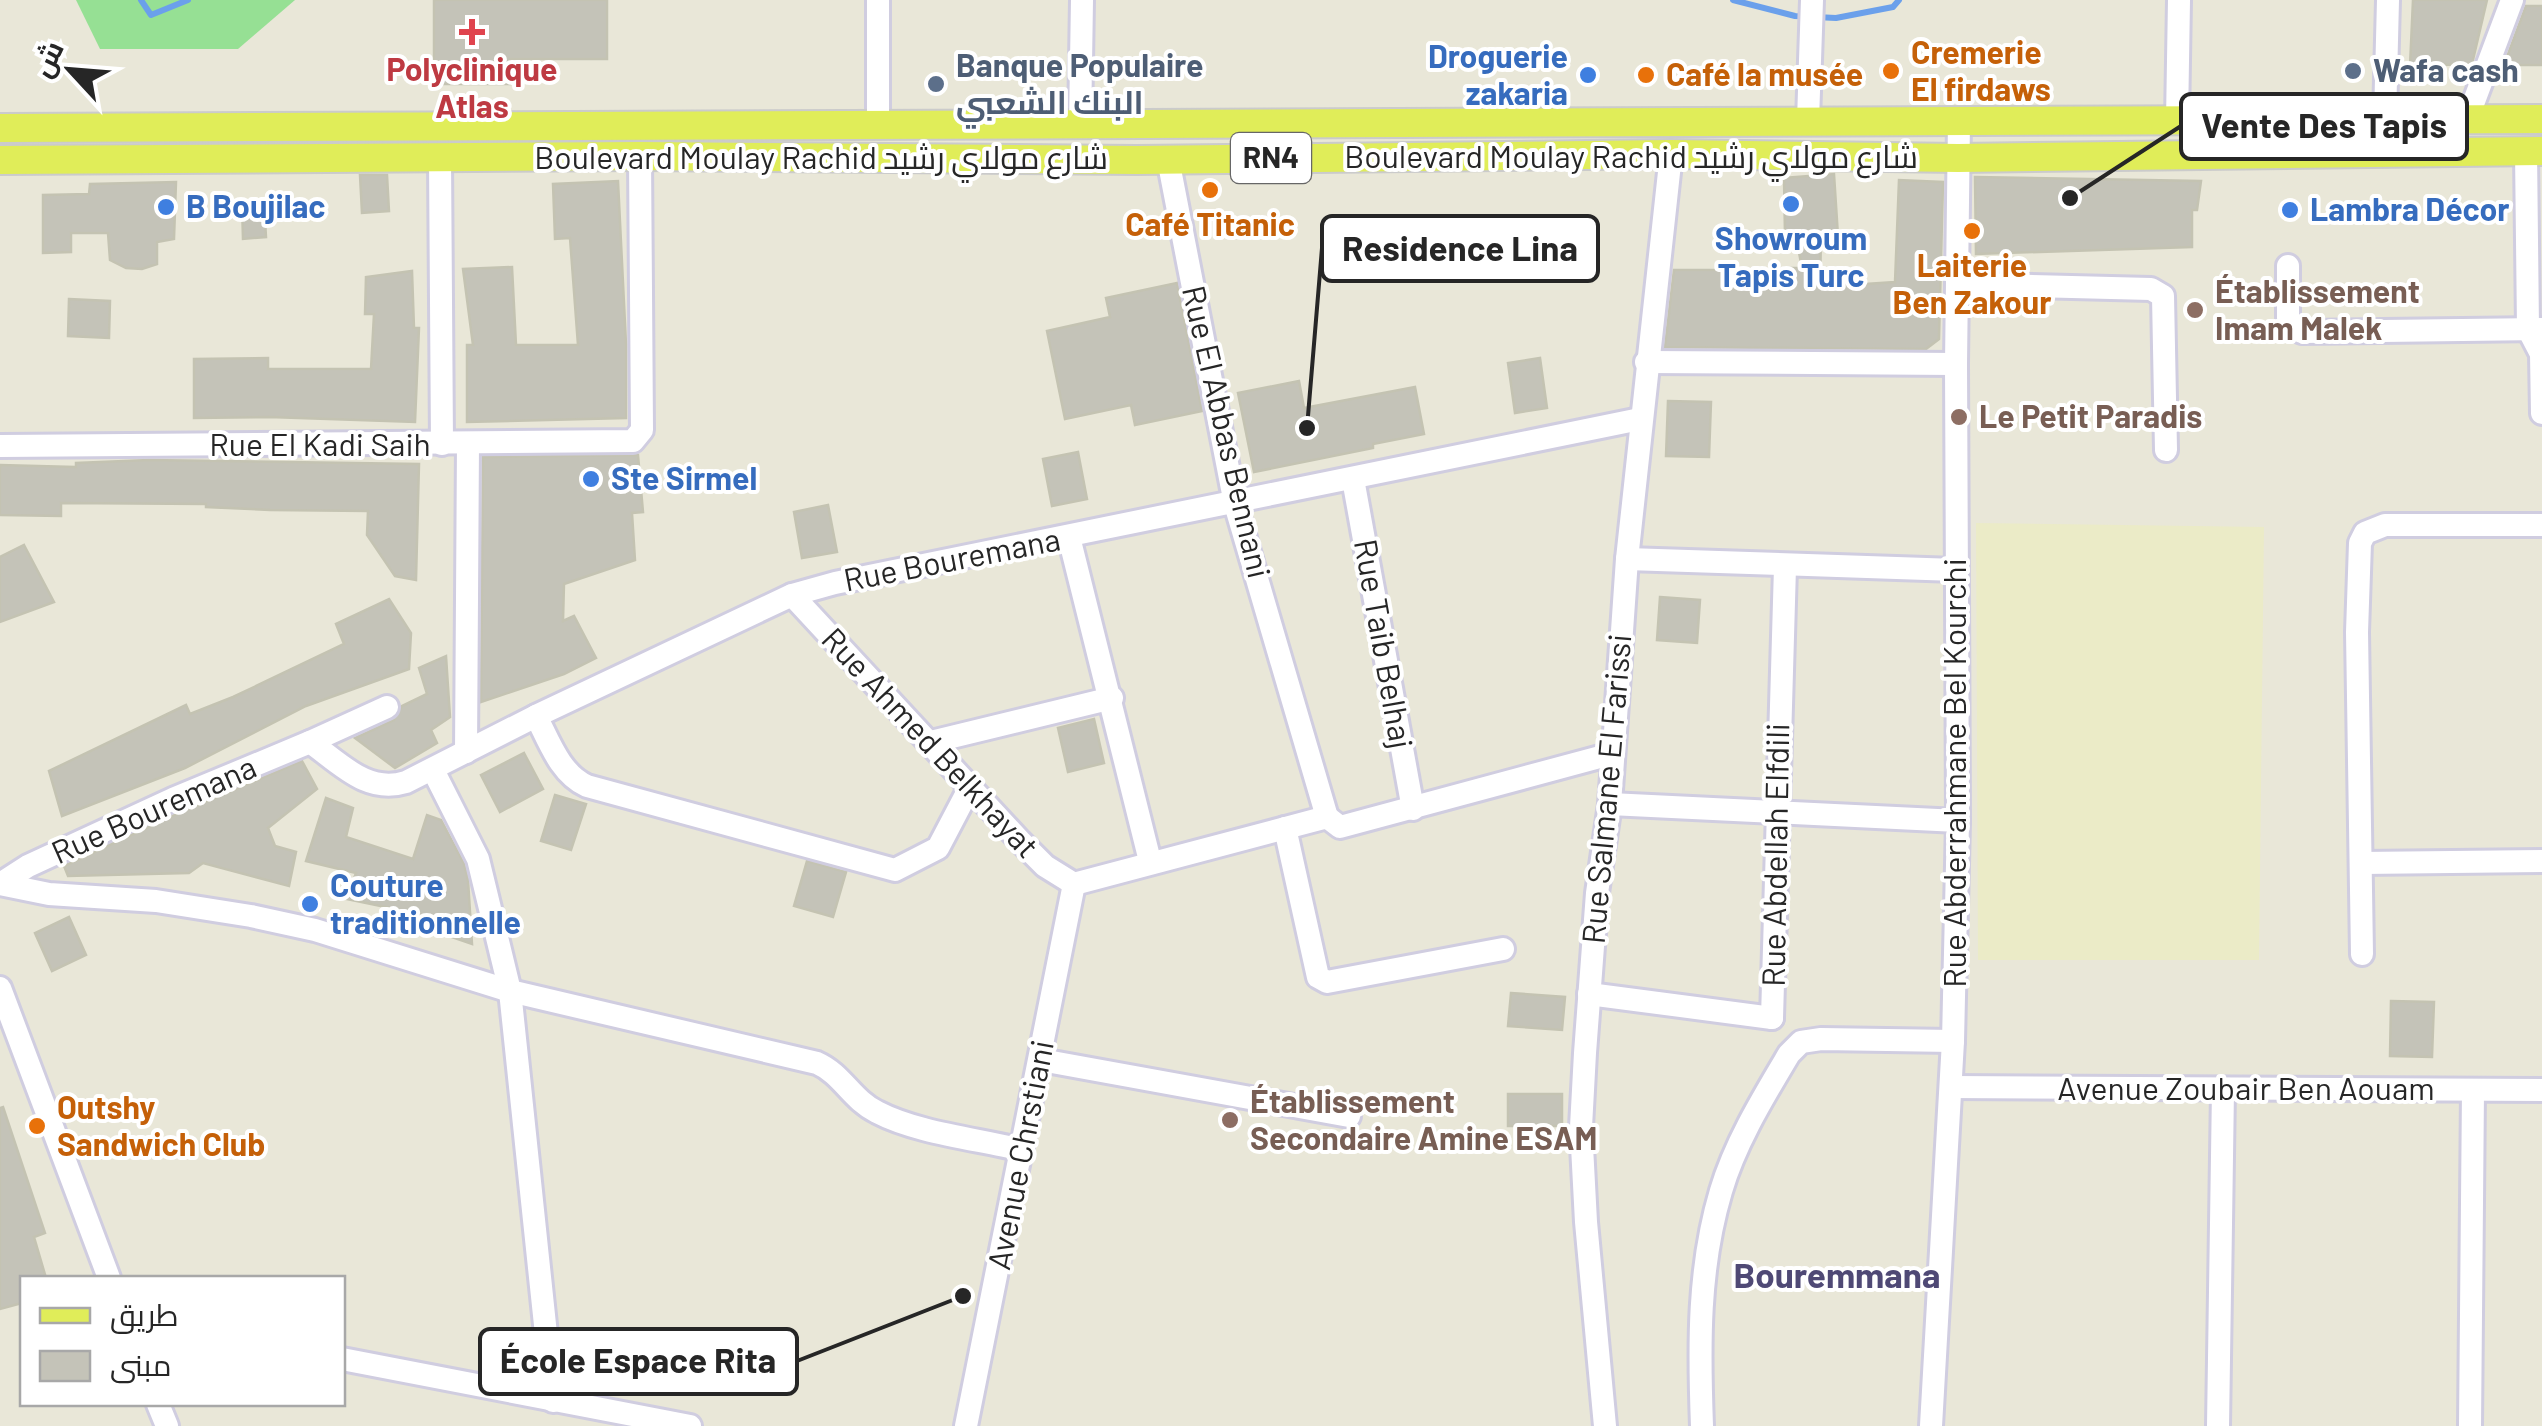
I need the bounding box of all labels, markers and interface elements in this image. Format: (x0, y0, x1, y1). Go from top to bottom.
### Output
marker: Polyclinique Atlas (459, 19, 485, 45)
north arrow (20, 20, 120, 120)
place label: Cremerie El firdaws (1911, 32, 2051, 107)
text: ش (23, 35, 71, 83)
place label: Droguerie zakaria (1428, 36, 1568, 111)
place label: Banque Populaire البنك الشعبي (956, 45, 1203, 129)
place label: Polyclinique Atlas (387, 49, 557, 124)
place label: Wafa cash (2373, 50, 2519, 88)
place label: Café la musée (1666, 54, 1863, 92)
marker: Cremerie El firdaws (1880, 60, 1902, 82)
marker: Wafa cash (2342, 60, 2364, 82)
marker: Droguerie zakaria (1577, 64, 1599, 86)
marker: Café la musée (1635, 64, 1657, 86)
marker: Banque Populaire البنك الشعبي (925, 73, 947, 95)
callout: Vente Des Tapis (2181, 94, 2467, 159)
text: Vente Des Tapis (2201, 103, 2447, 145)
road number: RN4 (1231, 133, 1311, 183)
street label: Boulevard Moulay Rachid شارع مولاي رشيد (1344, 136, 1918, 182)
street label: Boulevard Moulay Rachid شارع مولاي رشيد (534, 137, 1108, 183)
marker: Café Titanic (1199, 179, 1221, 201)
place label: B Boujilac (186, 186, 326, 224)
place label: Lambra Décor (2310, 189, 2510, 227)
marker: Showroum Tapis Turc (1780, 193, 1802, 215)
marker: B Boujilac (155, 196, 177, 218)
marker: Lambra Décor (2279, 199, 2301, 221)
place label: Café Titanic (1125, 204, 1295, 242)
callout: Residence Lina (1322, 216, 1598, 281)
place label: Showroum Tapis Turc (1715, 218, 1867, 293)
marker: Laiterie Ben Zakour (1961, 220, 1983, 242)
text: Residence Lina (1342, 226, 1578, 268)
place label: Laiterie Ben Zakour (1892, 245, 2052, 320)
place label: Établissement Imam Malek (2215, 271, 2420, 346)
street label: Rue El Abbas Bennani (1176, 282, 1280, 582)
marker: Établissement Imam Malek (2184, 299, 2206, 321)
place label: Le Petit Paradis (1979, 396, 2202, 434)
marker: Le Petit Paradis (1948, 406, 1970, 428)
street label: Rue El Kadi Saih (209, 424, 431, 462)
place label: Ste Sirmel (611, 458, 757, 496)
marker: Ste Sirmel (580, 468, 602, 490)
street label: Rue Bouremana (840, 518, 1063, 598)
street label: Rue Taib Belhaj (1348, 536, 1422, 751)
street label: Rue Abderrahmane Bel Kourchi (1934, 558, 1972, 988)
street label: Rue Ahmed Belkhayat (815, 619, 1048, 864)
street label: Rue Salmane El Farissi (1573, 632, 1637, 945)
street label: Rue Abdellah Elfdili (1753, 723, 1795, 987)
street label: Rue Bouremana (45, 746, 261, 870)
place label: Couture traditionnelle (330, 865, 521, 940)
marker: Couture traditionnelle (299, 893, 321, 915)
street label: Avenue Chrstiani (978, 1037, 1060, 1273)
street label: Avenue Zoubair Ben Aouam (2057, 1068, 2435, 1106)
place label: Établissement Secondaire Amine ESAM (1250, 1081, 1597, 1156)
place label: Outshy Sandwich Club (57, 1087, 265, 1162)
marker: Établissement Secondaire Amine ESAM (1219, 1109, 1241, 1131)
marker: Outshy Sandwich Club (26, 1115, 48, 1137)
district label: Bouremmana (1734, 1253, 1940, 1295)
legend (20, 1276, 345, 1406)
text: طريق (110, 1296, 179, 1334)
callout: École Espace Rita (480, 1329, 797, 1394)
text: École Espace Rita (500, 1338, 776, 1380)
text: مبنى (110, 1346, 171, 1384)

